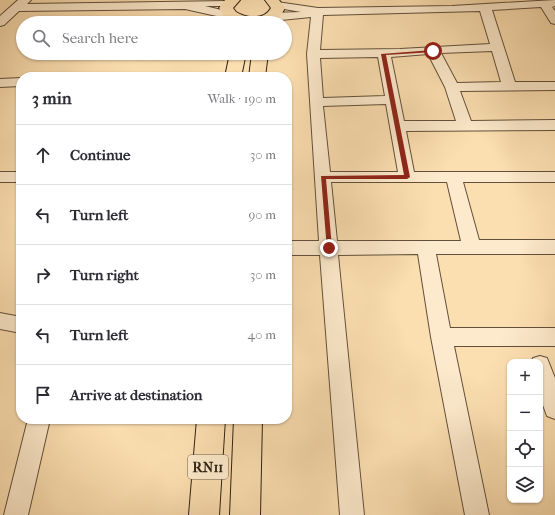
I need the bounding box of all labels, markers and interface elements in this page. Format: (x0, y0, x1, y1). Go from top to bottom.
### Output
search box (16, 16, 292, 60)
icon: search (30, 27, 52, 49)
text: Search here (62, 29, 138, 47)
route start (424, 42, 442, 60)
text: 3 min (32, 88, 72, 108)
text: Walk · 190 m (207, 91, 276, 106)
icon: ahead (32, 144, 54, 166)
text: Continue (70, 146, 130, 164)
text: 30 m (250, 147, 276, 162)
icon: left (32, 204, 54, 226)
text: Turn left (70, 206, 128, 224)
text: 90 m (248, 207, 276, 222)
route end (320, 239, 338, 257)
icon: right (32, 264, 54, 286)
text: Turn right (70, 266, 139, 284)
text: 30 m (250, 267, 276, 282)
icon: left (32, 324, 54, 346)
text: Turn left (70, 326, 128, 344)
text: 40 m (248, 327, 276, 342)
map controls (507, 359, 543, 503)
button: + (507, 359, 543, 395)
icon: arrive (32, 384, 54, 406)
text: Arrive at destination (70, 386, 202, 404)
button: − (507, 395, 543, 431)
button: locate (507, 431, 543, 467)
road number: RN11 (188, 455, 228, 479)
button: layers (507, 467, 543, 503)

